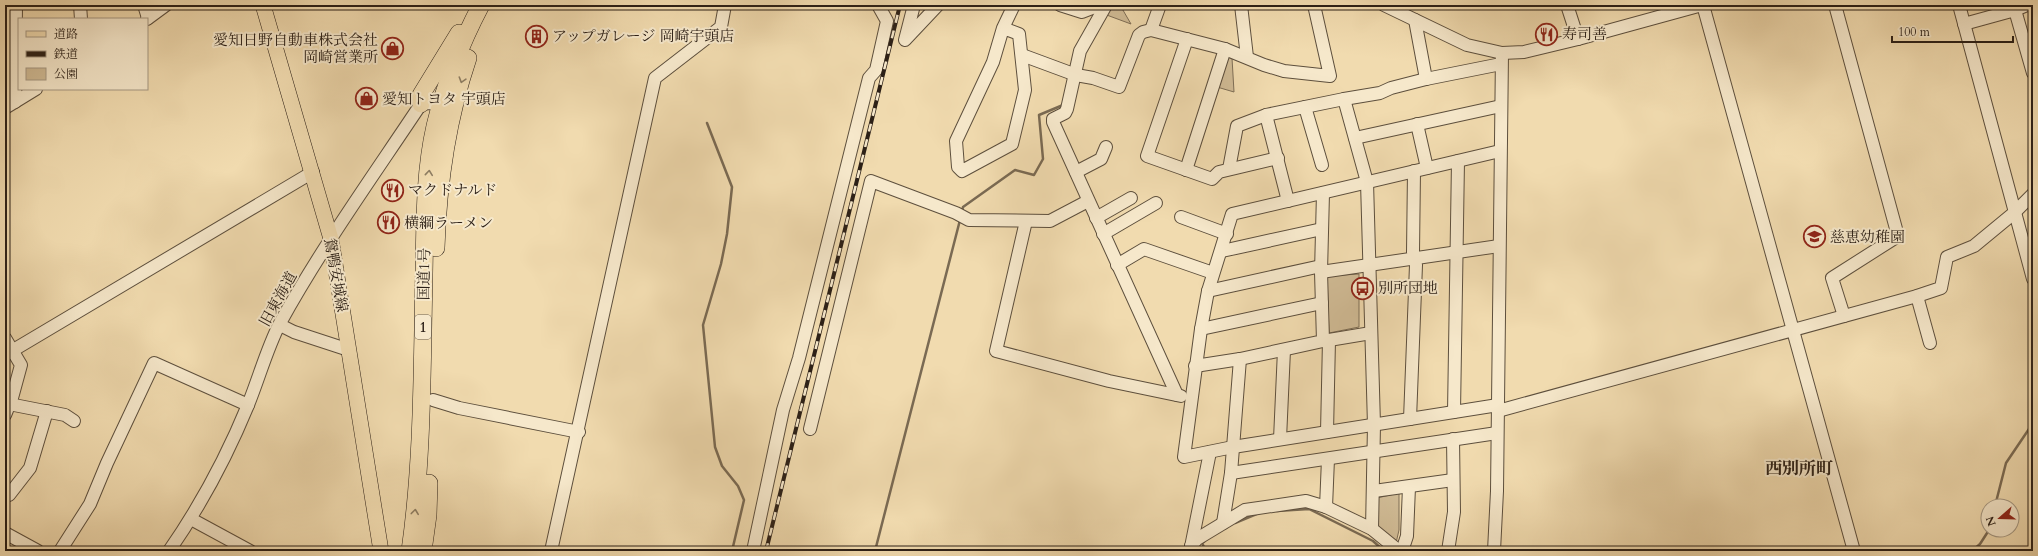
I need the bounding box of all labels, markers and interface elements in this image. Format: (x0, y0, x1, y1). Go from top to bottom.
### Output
legend (18, 18, 148, 90)
scale bar (1892, 18, 2013, 44)
restaurant icon: 寿司善 (1533, 21, 1559, 47)
building icon: アップガレージ 岡崎宇頭店 (524, 23, 550, 49)
place label: 寿司善 (1562, 24, 1607, 44)
text: 100 m (1898, 24, 1931, 40)
text: 道路 (54, 26, 78, 42)
place label: アップガレージ 岡崎宇頭店 (552, 26, 735, 46)
place label: 愛知日野自動車株式会社 岡崎営業所 (213, 30, 378, 67)
shop icon: 愛知日野自動車株式会社 岡崎営業所 (380, 36, 406, 62)
text: 鉄道 (53, 46, 78, 62)
text: 公園 (54, 66, 78, 82)
one-way arrow (458, 76, 467, 83)
shop icon: 愛知トヨタ 宇頭店 (354, 86, 380, 112)
place label: 愛知トヨタ 宇頭店 (382, 89, 506, 109)
one-way arrow (424, 170, 433, 176)
restaurant icon: マクドナルド (379, 177, 405, 203)
place label: マクドナルド (408, 180, 497, 200)
restaurant icon: 横綱ラーメン (376, 210, 402, 236)
place label: 横綱ラーメン (404, 213, 493, 233)
school or university icon: 慈恵幼稚園 (1802, 224, 1828, 250)
place label: 慈恵幼稚園 (1830, 227, 1905, 247)
street label: 鴛鴨安城線 (320, 236, 352, 314)
street label: 国道1号 (414, 247, 434, 301)
street label: 旧東海道 (255, 268, 301, 330)
bus stop icon: 別所団地 (1350, 275, 1376, 301)
place label: 別所団地 (1378, 278, 1438, 298)
road number: 1 (415, 315, 431, 339)
district label: 西別所町 (1765, 457, 1833, 480)
north arrow (1980, 498, 2020, 538)
one-way arrow (410, 509, 419, 515)
text: N (1982, 514, 2000, 528)

